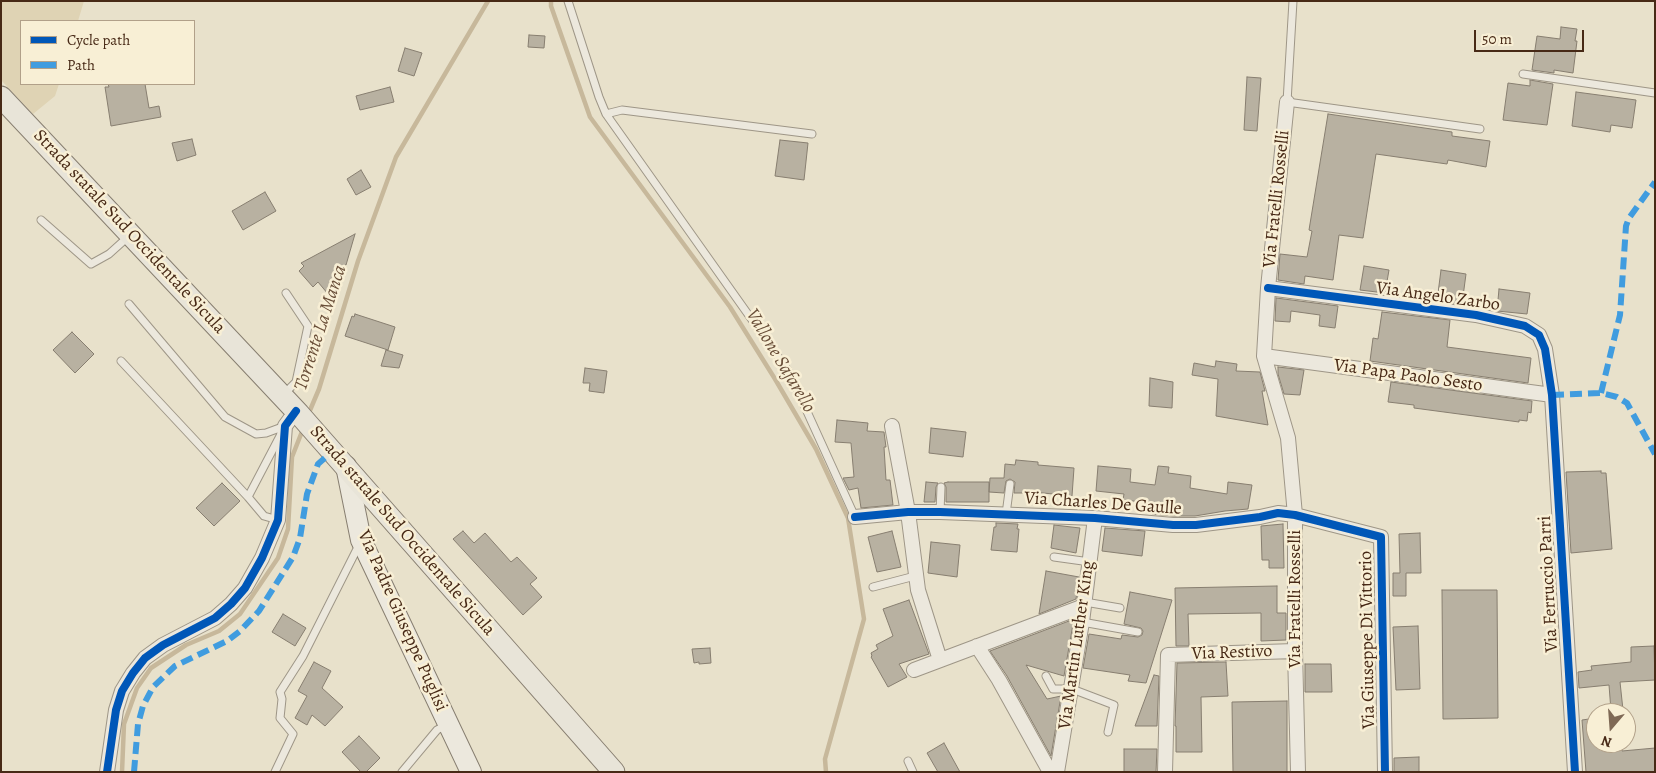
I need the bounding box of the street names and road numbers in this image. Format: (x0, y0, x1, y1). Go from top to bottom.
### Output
street label: Strada statale Sud Occidentale Sicula (28, 125, 230, 339)
street label: Via Fratelli Rosselli (1259, 129, 1295, 269)
street label: Via Angelo Zarbo (1375, 278, 1501, 316)
street label: Via Papa Paolo Sesto (1332, 355, 1484, 397)
street label: Strada statale Sud Occidentale Sicula (305, 421, 499, 641)
street label: Via Charles De Gaulle (1024, 488, 1182, 520)
street label: Via Ferruccio Parri (1535, 515, 1563, 653)
street label: Via Padre Giuseppe Puglisi (352, 527, 452, 715)
street label: Via Fratelli Rosselli (1285, 530, 1307, 668)
street label: Via Giuseppe Di Vittorio (1356, 551, 1380, 729)
street label: Via Martin Luther King (1054, 559, 1100, 731)
street label: Via Restivo (1191, 641, 1273, 665)

